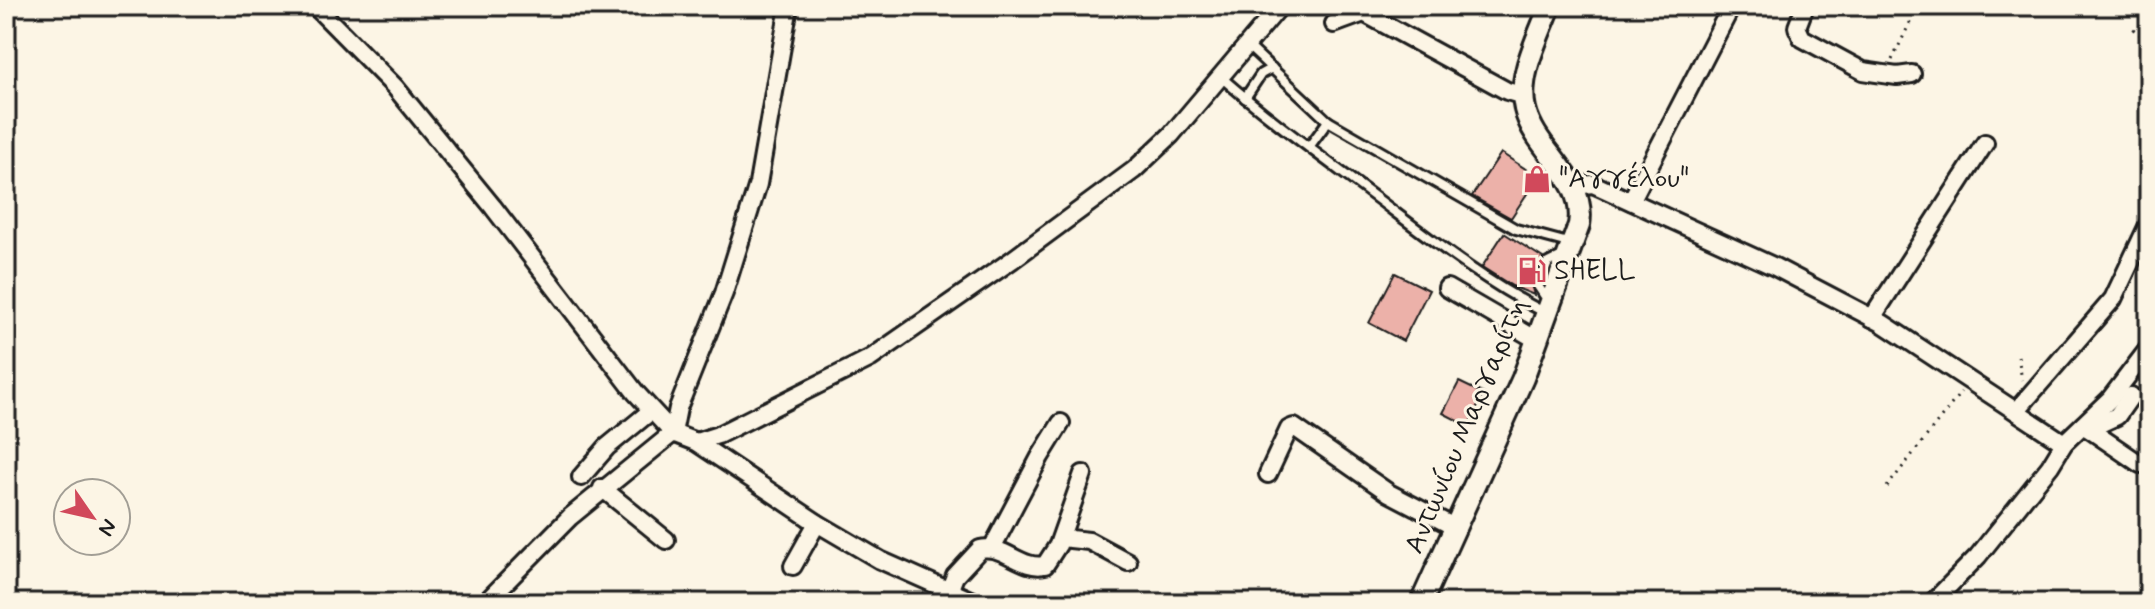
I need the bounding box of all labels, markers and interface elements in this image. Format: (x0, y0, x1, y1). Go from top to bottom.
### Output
place label: "Αγγέλου" (1559, 161, 1689, 198)
shop icon: "Αγγέλου" (1522, 164, 1552, 194)
place label: SHELL (1554, 253, 1636, 290)
fuel station icon: SHELL (1517, 256, 1547, 286)
street label: Αντωνίου Μαργαρίτη (1396, 292, 1538, 560)
north arrow (52, 477, 132, 557)
text: N (91, 513, 123, 541)

